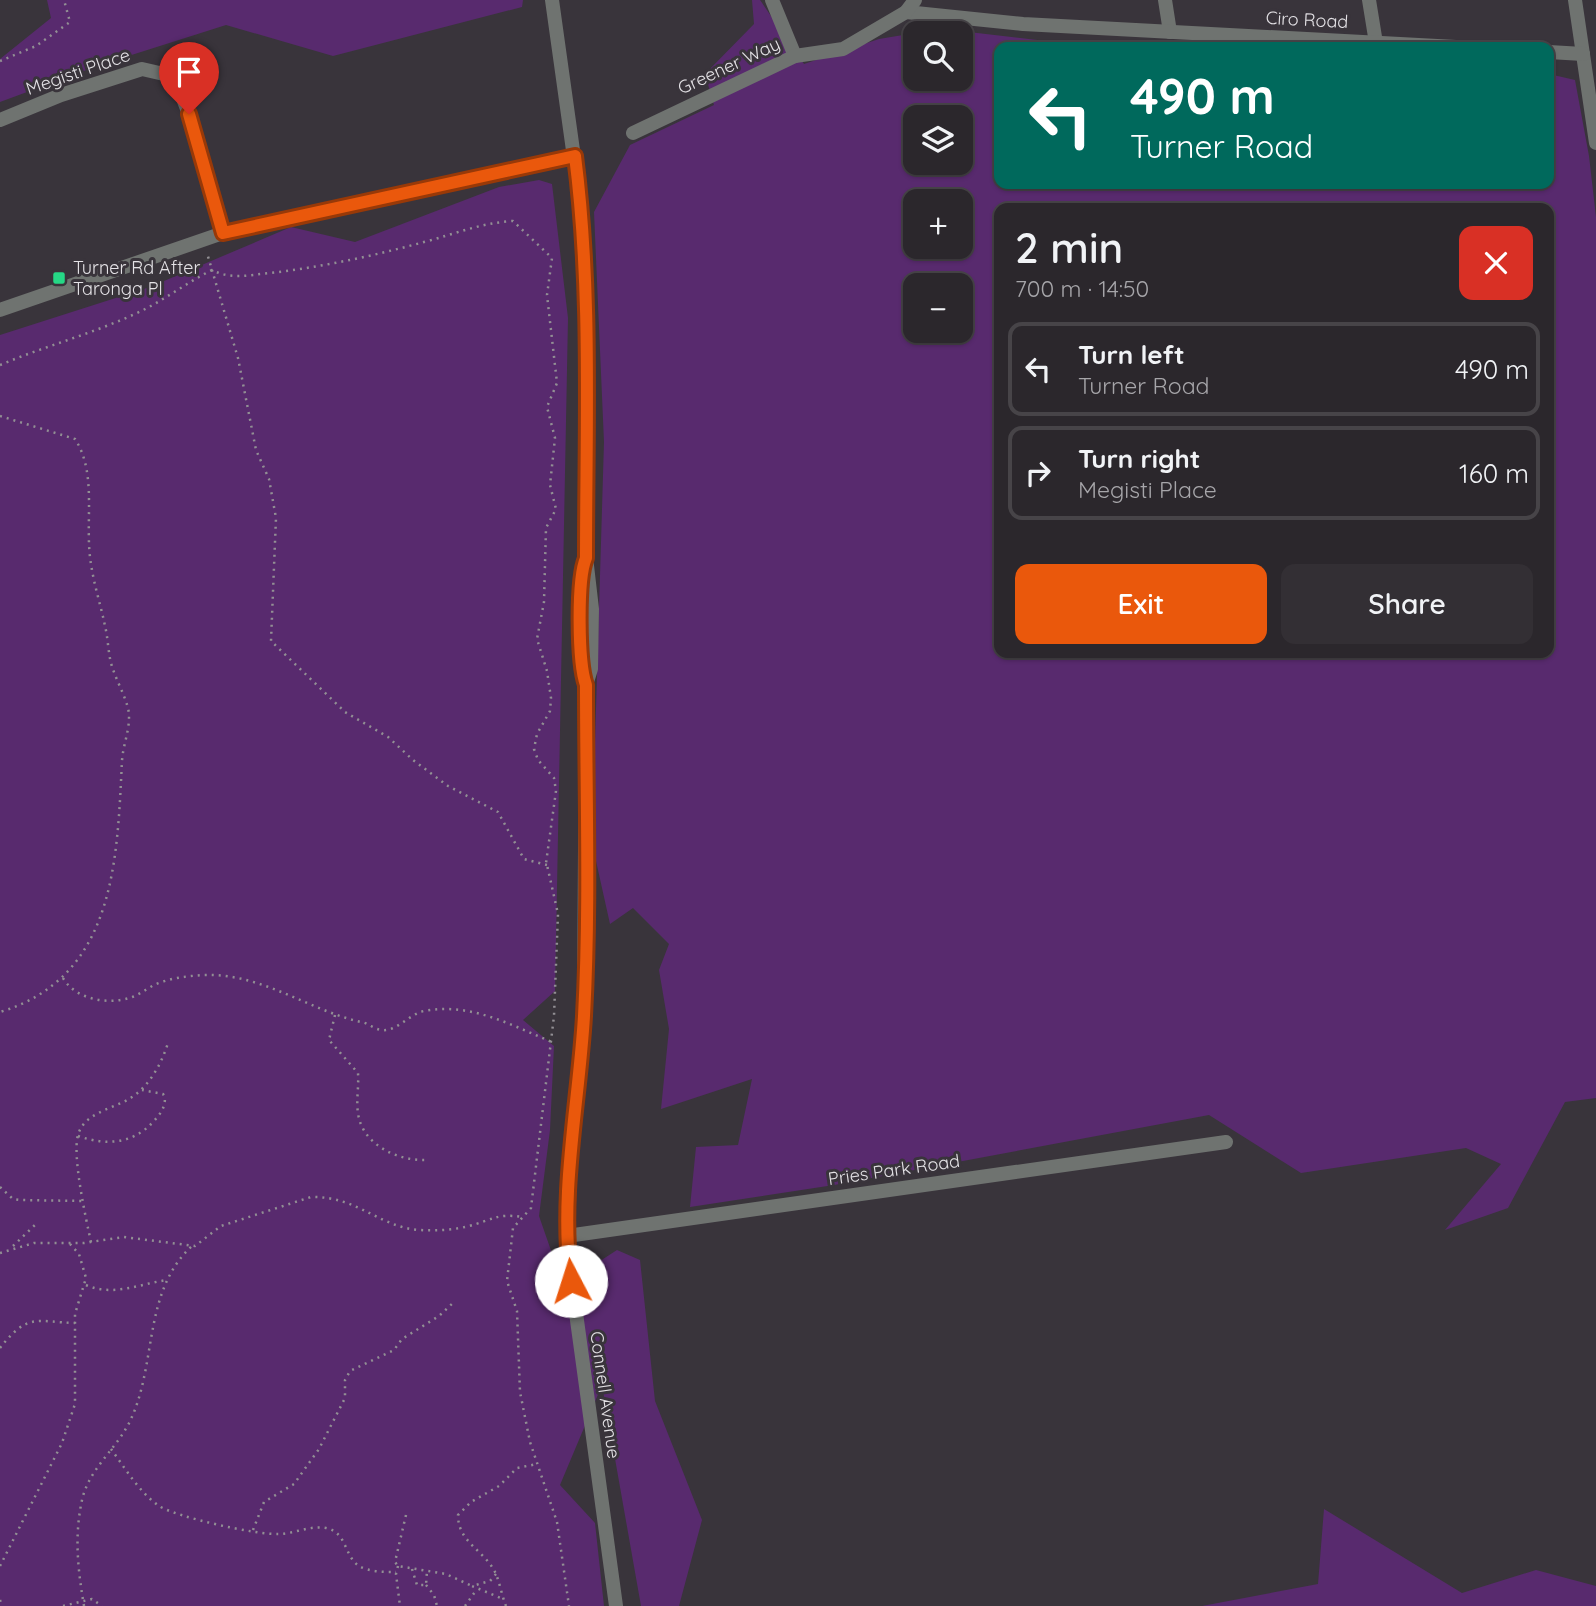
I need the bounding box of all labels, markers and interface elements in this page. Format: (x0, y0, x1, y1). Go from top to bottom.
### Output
street label: Ciro Road (1265, 6, 1349, 33)
map controls (903, 21, 973, 343)
button: search (903, 21, 973, 91)
street label: Greener Way (674, 32, 784, 99)
pin (159, 42, 219, 114)
street label: Megisti Place (23, 43, 133, 100)
icon: arrive (170, 53, 208, 91)
text: 490 m (1130, 65, 1275, 126)
icon: left (1015, 70, 1106, 161)
button: layers (903, 105, 973, 175)
text: Turner Road (1130, 126, 1313, 166)
button: + (903, 189, 973, 259)
text: 2 min (1015, 221, 1123, 274)
button: close (1459, 226, 1533, 300)
place label: Turner Rd After Taronga Pl (73, 256, 200, 300)
marker: Turner Rd After Taronga Pl (51, 270, 67, 286)
button: − (903, 273, 973, 343)
text: 700 m · 14:50 (1015, 274, 1149, 303)
text: Turn left (1078, 338, 1185, 371)
icon: left (1019, 350, 1057, 388)
text: 490 m (1455, 353, 1529, 386)
text: Turner Road (1078, 371, 1210, 400)
text: Turn right (1078, 442, 1200, 475)
icon: right (1019, 454, 1057, 492)
text: 160 m (1459, 457, 1529, 490)
text: Megisti Place (1078, 475, 1217, 504)
button: Exit (1015, 564, 1267, 644)
button: Share (1281, 564, 1533, 644)
street label: Pries Park Road (827, 1149, 961, 1190)
position arrow (534, 1244, 608, 1318)
street label: Connell Avenue (585, 1330, 626, 1460)

